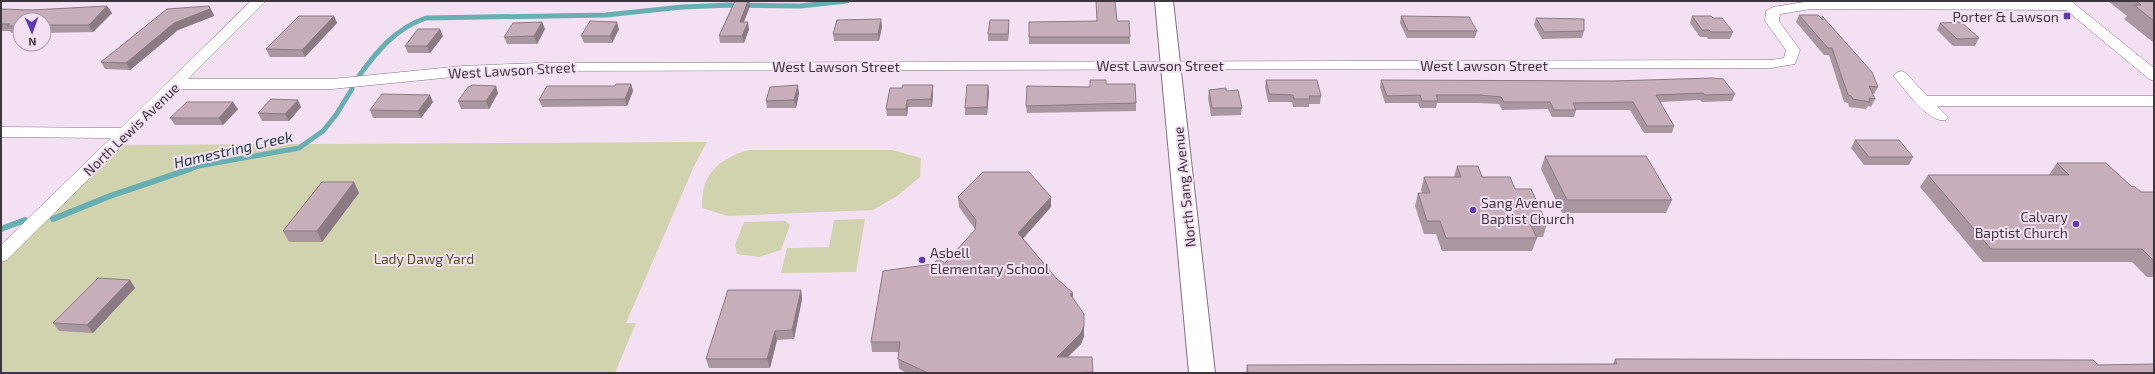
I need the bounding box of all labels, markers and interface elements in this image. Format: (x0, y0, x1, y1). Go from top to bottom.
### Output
place label: Porter & Lawson (1952, 8, 2059, 25)
marker: Porter & Lawson (2062, 11, 2072, 21)
north arrow (12, 12, 52, 52)
text: N (28, 36, 37, 49)
street label: West Lawson Street (1096, 57, 1224, 74)
street label: West Lawson Street (1420, 57, 1548, 74)
street label: West Lawson Street (448, 58, 576, 82)
street label: West Lawson Street (772, 58, 900, 75)
street label: North Lewis Avenue (80, 79, 182, 179)
street label: North Sang Avenue (1169, 126, 1199, 248)
water label: Hamestring Creek (172, 127, 294, 171)
place label: Sang Avenue Baptist Church (1481, 194, 1574, 227)
marker: Sang Avenue Baptist Church (1468, 205, 1478, 215)
place label: Calvary Baptist Church (1975, 208, 2069, 241)
marker: Calvary Baptist Church (2071, 219, 2081, 229)
place label: Asbell Elementary School (930, 244, 1050, 277)
park label: Lady Dawg Yard (374, 250, 474, 267)
marker: Asbell Elementary School (917, 255, 927, 265)

